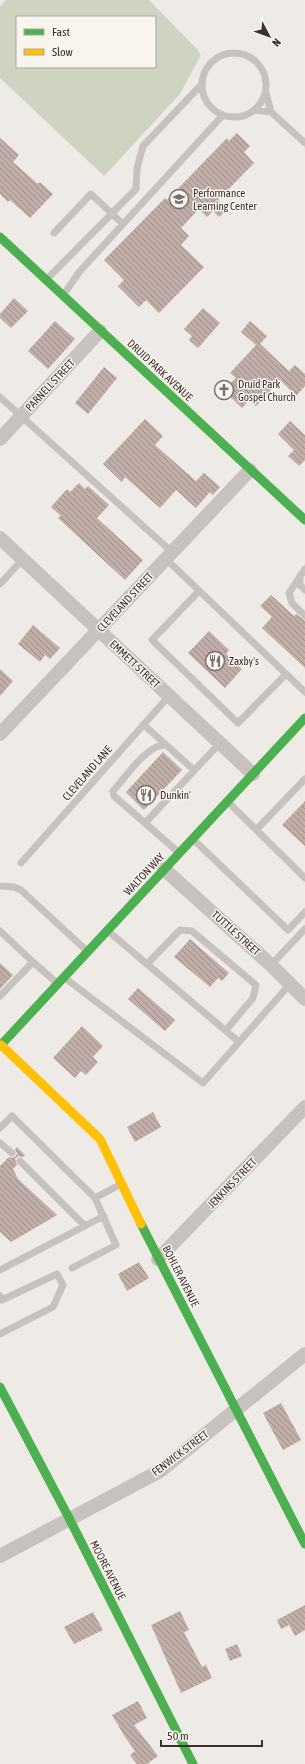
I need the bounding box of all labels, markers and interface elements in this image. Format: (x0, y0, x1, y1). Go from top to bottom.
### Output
legend (16, 16, 156, 68)
north arrow (249, 16, 289, 56)
text: Fast (52, 25, 70, 39)
text: N (270, 36, 283, 49)
text: Slow (52, 45, 73, 59)
place label: Performance Learning Center (193, 187, 257, 212)
school or university icon: Performance Learning Center (168, 188, 190, 210)
street label: DRUID PARK AVENUE (125, 337, 195, 403)
street label: PARNELL STREET (23, 357, 77, 413)
place label: Druid Park Gospel Church (238, 378, 296, 403)
church icon: Druid Park Gospel Church (213, 379, 235, 401)
street label: CLEVELAND STREET (94, 570, 156, 634)
street label: EMMETT STREET (107, 638, 163, 690)
restaurant icon: Zaxby's (204, 650, 226, 672)
place label: Zaxby's (229, 655, 259, 667)
street label: CLEVELAND LANE (60, 743, 114, 803)
restaurant icon: Dunkin' (135, 784, 157, 806)
place label: Dunkin' (160, 789, 191, 801)
street label: WALTON WAY (122, 850, 167, 897)
street label: TUTTLE STREET (209, 908, 263, 958)
street label: JENKINS STREET (205, 1155, 259, 1210)
street label: BOHLER AVENUE (160, 1243, 202, 1309)
street label: FENWICK STREET (149, 1428, 211, 1478)
street label: MOORE AVENUE (88, 1538, 128, 1602)
scale bar (161, 1722, 262, 1748)
text: 50 m (167, 1729, 189, 1743)

